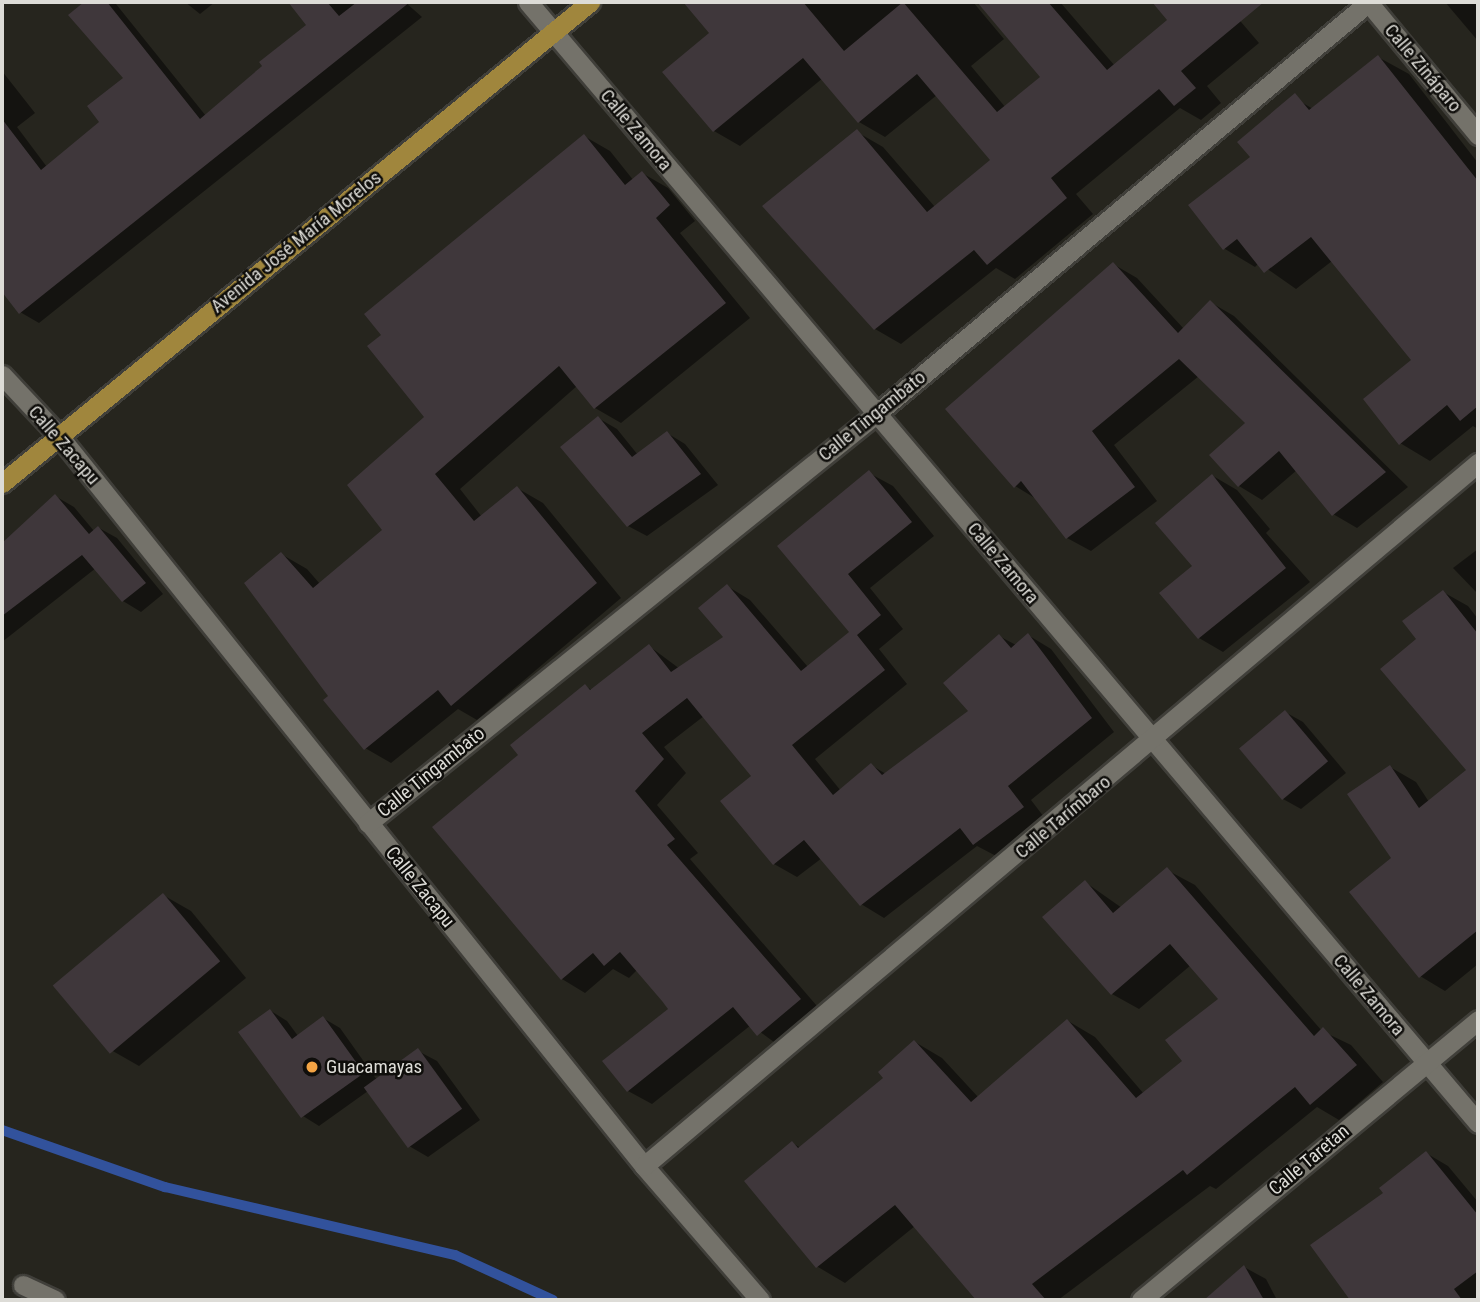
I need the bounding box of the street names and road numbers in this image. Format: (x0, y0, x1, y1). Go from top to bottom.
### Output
street label: Calle Zináparo (1380, 19, 1466, 117)
street label: Calle Zamora (595, 85, 677, 175)
street label: Avenida José María Morelos (206, 166, 386, 318)
street label: Calle Tingambato (814, 366, 930, 466)
street label: Calle Zacapu (23, 401, 105, 489)
street label: Calle Zamora (962, 518, 1044, 608)
street label: Calle Tingambato (373, 722, 489, 822)
street label: Calle Tarímbaro (1010, 770, 1116, 864)
street label: Calle Zacapu (381, 842, 459, 932)
street label: Calle Zamora (1328, 950, 1410, 1040)
street label: Calle Taretan (1264, 1120, 1354, 1200)

